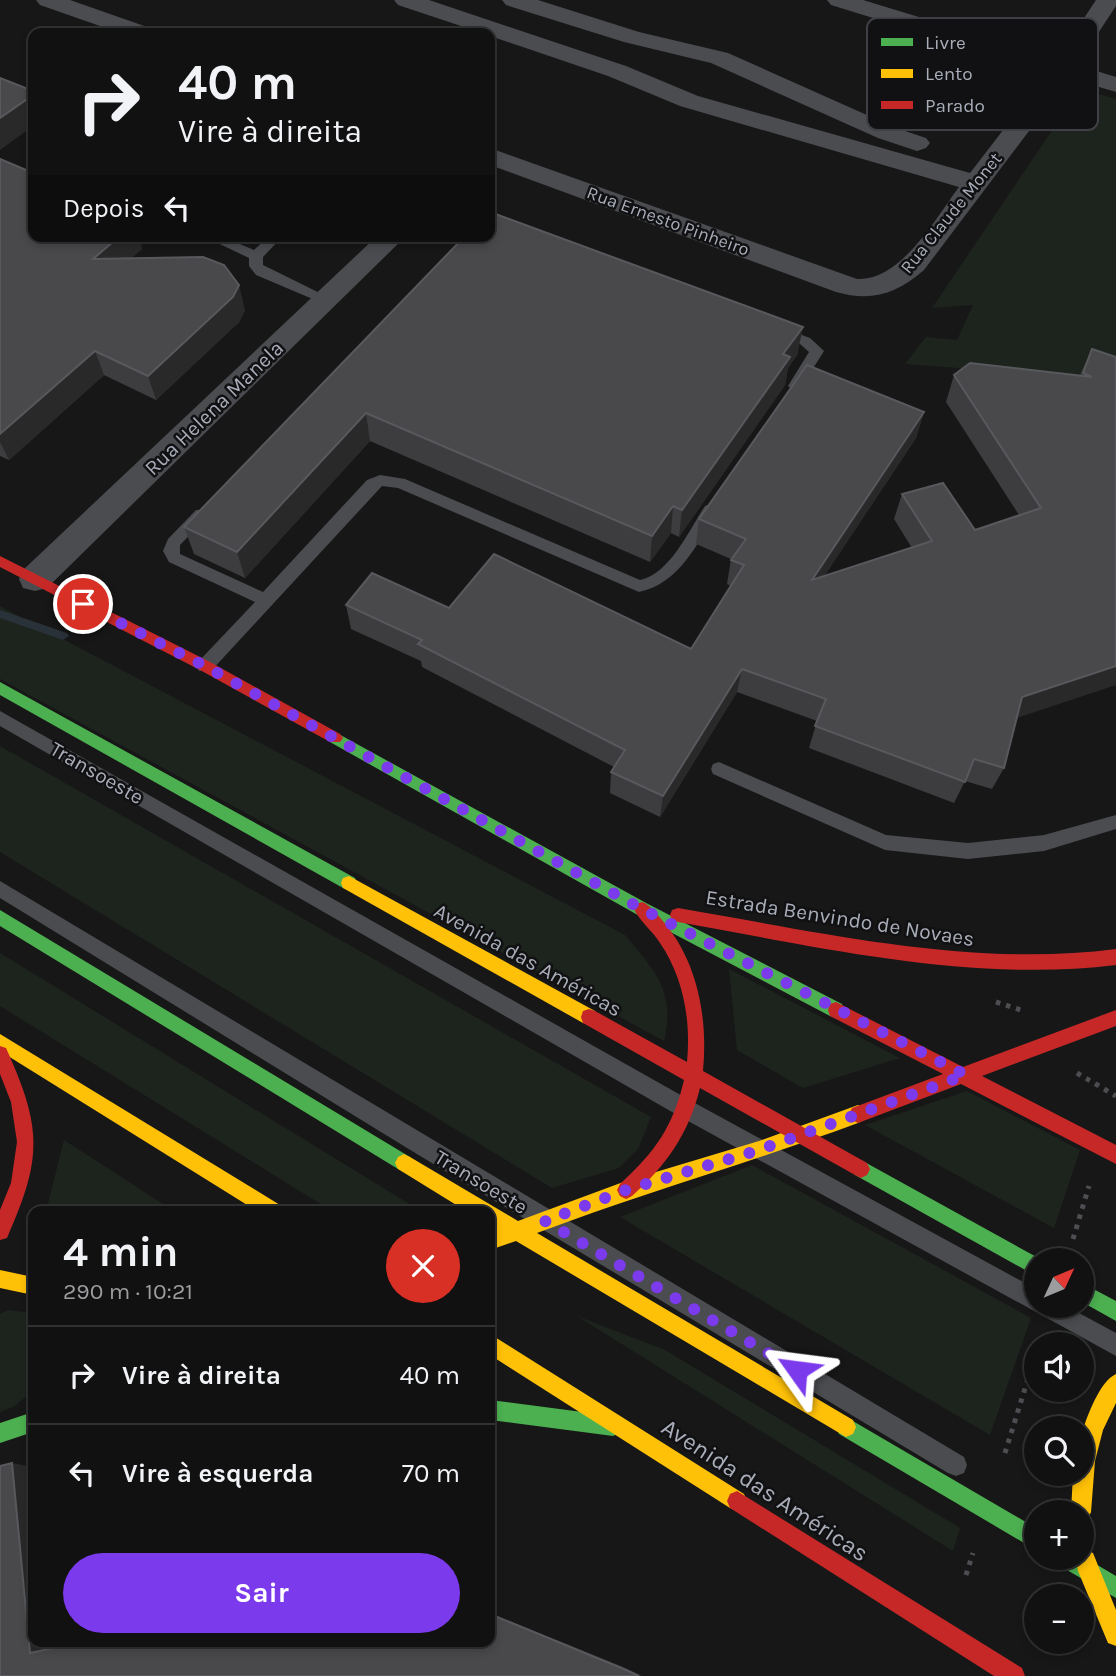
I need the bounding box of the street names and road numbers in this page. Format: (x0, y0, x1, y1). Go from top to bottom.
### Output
street label: Rua Claude Monet (896, 148, 1007, 278)
street label: Rua Ernesto Pinheiro (584, 181, 752, 261)
street label: Rua Helena Manela (140, 336, 288, 480)
street label: Transoeste (46, 737, 148, 809)
street label: Estrada Benvindo de Novaes (704, 885, 976, 951)
street label: Avenida das Américas (430, 898, 626, 1022)
street label: Transoeste (430, 1145, 532, 1219)
street label: Avenida das Américas (656, 1413, 874, 1567)

